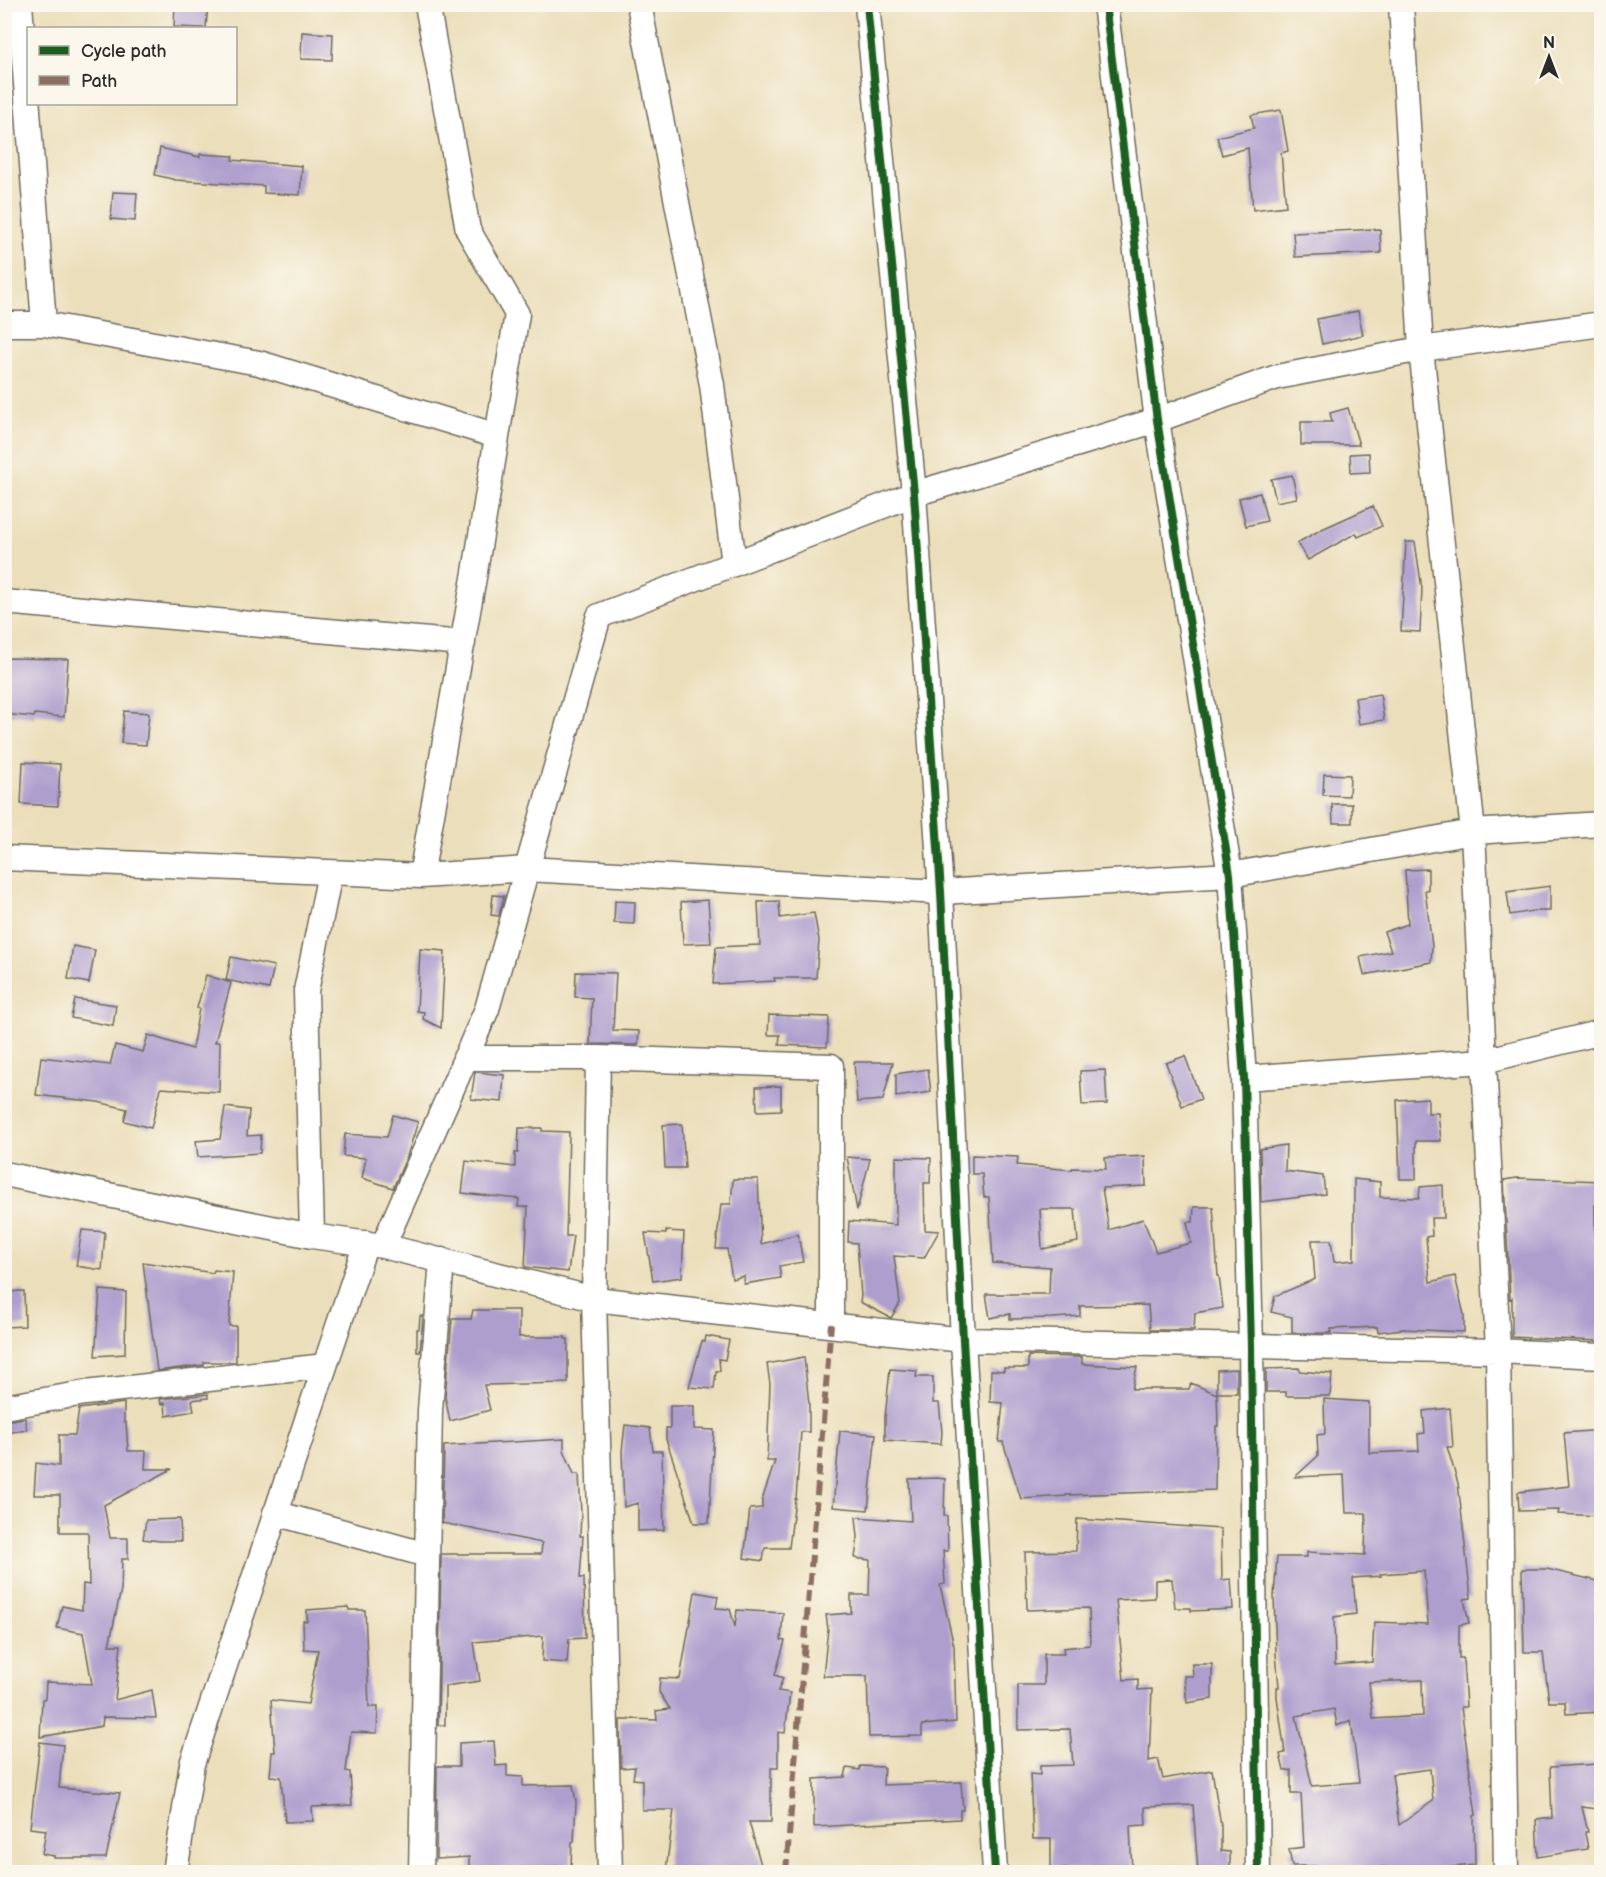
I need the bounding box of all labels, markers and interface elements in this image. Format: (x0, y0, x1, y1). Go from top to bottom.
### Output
legend (27, 27, 237, 105)
north arrow (1519, 27, 1579, 87)
text: N (1543, 34, 1555, 53)
text: Cycle path (81, 41, 167, 62)
text: Path (81, 71, 117, 92)

